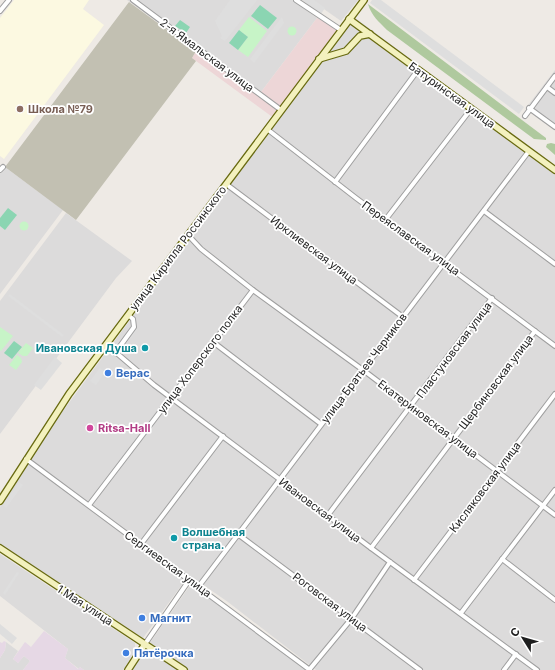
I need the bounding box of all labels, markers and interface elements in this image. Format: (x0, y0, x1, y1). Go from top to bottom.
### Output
street label: 2-я Ямальская улица (157, 15, 257, 95)
street label: Батуринская улица (406, 59, 498, 131)
place label: Школа №79 (28, 102, 93, 116)
marker: Школа №79 (15, 104, 25, 114)
street label: улица Кирилла Россинского (127, 183, 230, 313)
street label: Переяславская улица (359, 198, 463, 278)
street label: Ирклиевская улица (268, 213, 360, 287)
street label: Пластуновская улица (413, 299, 495, 401)
street label: улица Хоперского полка (155, 302, 245, 416)
street label: улица Братьев Черников (318, 310, 410, 426)
street label: Щербиновская улица (456, 332, 536, 432)
place label: Ивановская Душа (36, 341, 137, 355)
marker: Ивановская Душа (140, 343, 150, 353)
place label: Верас (116, 366, 150, 380)
marker: Верас (103, 368, 113, 378)
street label: Екатериновская улица (375, 377, 481, 461)
place label: Ritsa-Hall (98, 421, 150, 435)
marker: Ritsa-Hall (85, 423, 95, 433)
street label: Кисляковская улица (446, 439, 524, 535)
street label: Ивановская улица (276, 475, 364, 545)
place label: Волшебная страна. (182, 525, 245, 552)
street label: Сергиевская улица (122, 528, 214, 600)
marker: Волшебная страна. (169, 533, 179, 543)
street label: Роговская улица (290, 569, 370, 635)
street label: 1 Мая улица (54, 582, 116, 628)
place label: Магнит (150, 611, 191, 625)
marker: Магнит (137, 613, 147, 623)
north arrow (503, 618, 543, 658)
text: С (507, 625, 523, 639)
place label: Пятёрочка (134, 646, 194, 660)
marker: Пятёрочка (121, 648, 131, 658)

